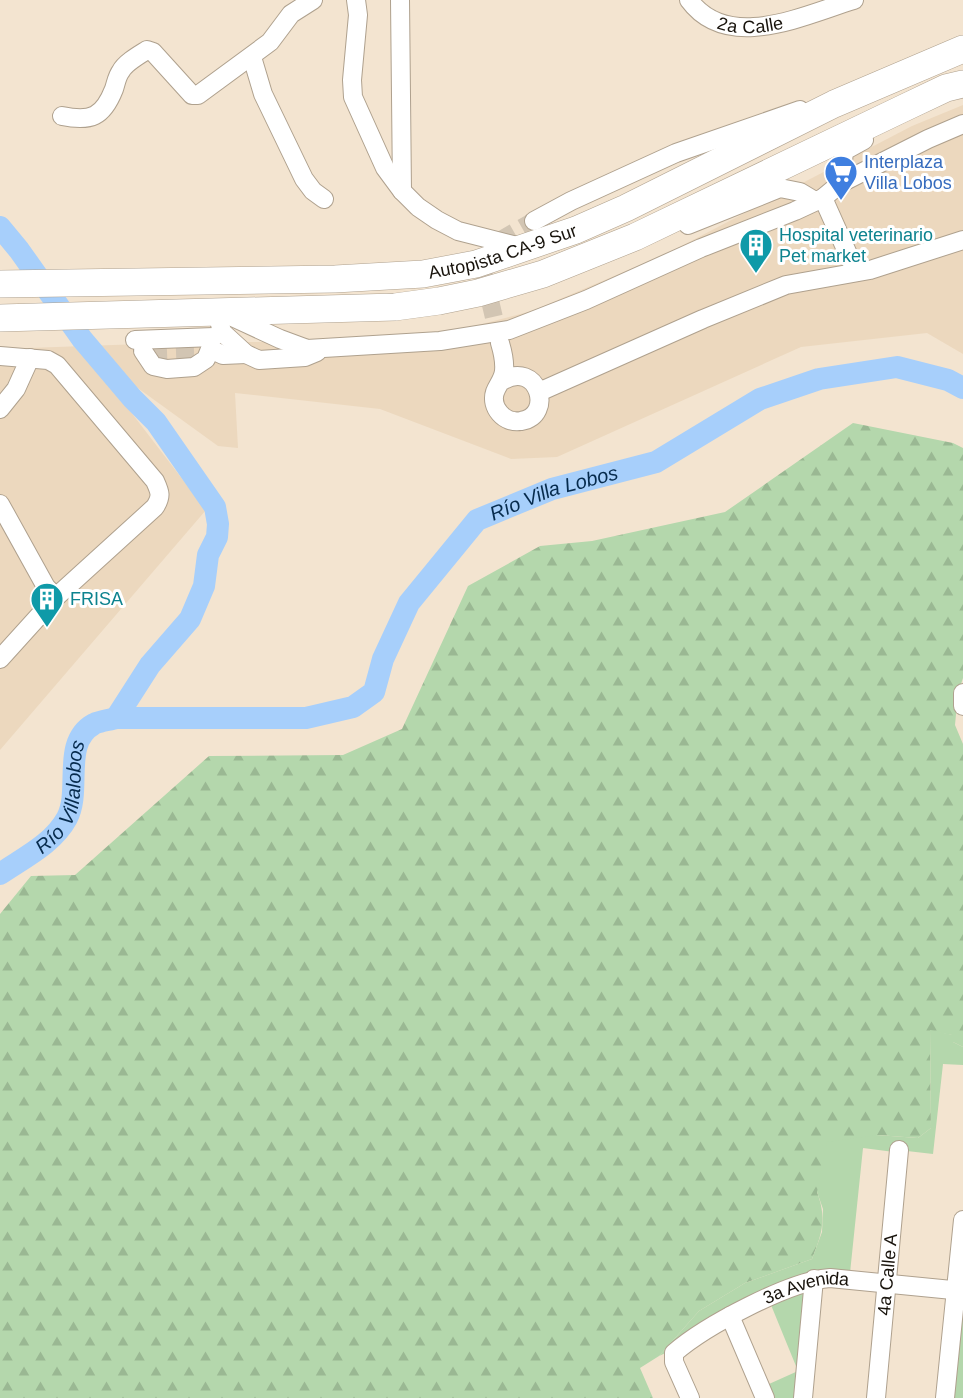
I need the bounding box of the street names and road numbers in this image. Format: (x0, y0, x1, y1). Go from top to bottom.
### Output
street label: 2a Calle (715, 13, 785, 37)
street label: Autopista CA-9 Sur (427, 220, 580, 283)
street label: 4a Calle A (874, 1233, 901, 1316)
street label: 3a Avenida (760, 1268, 851, 1308)

